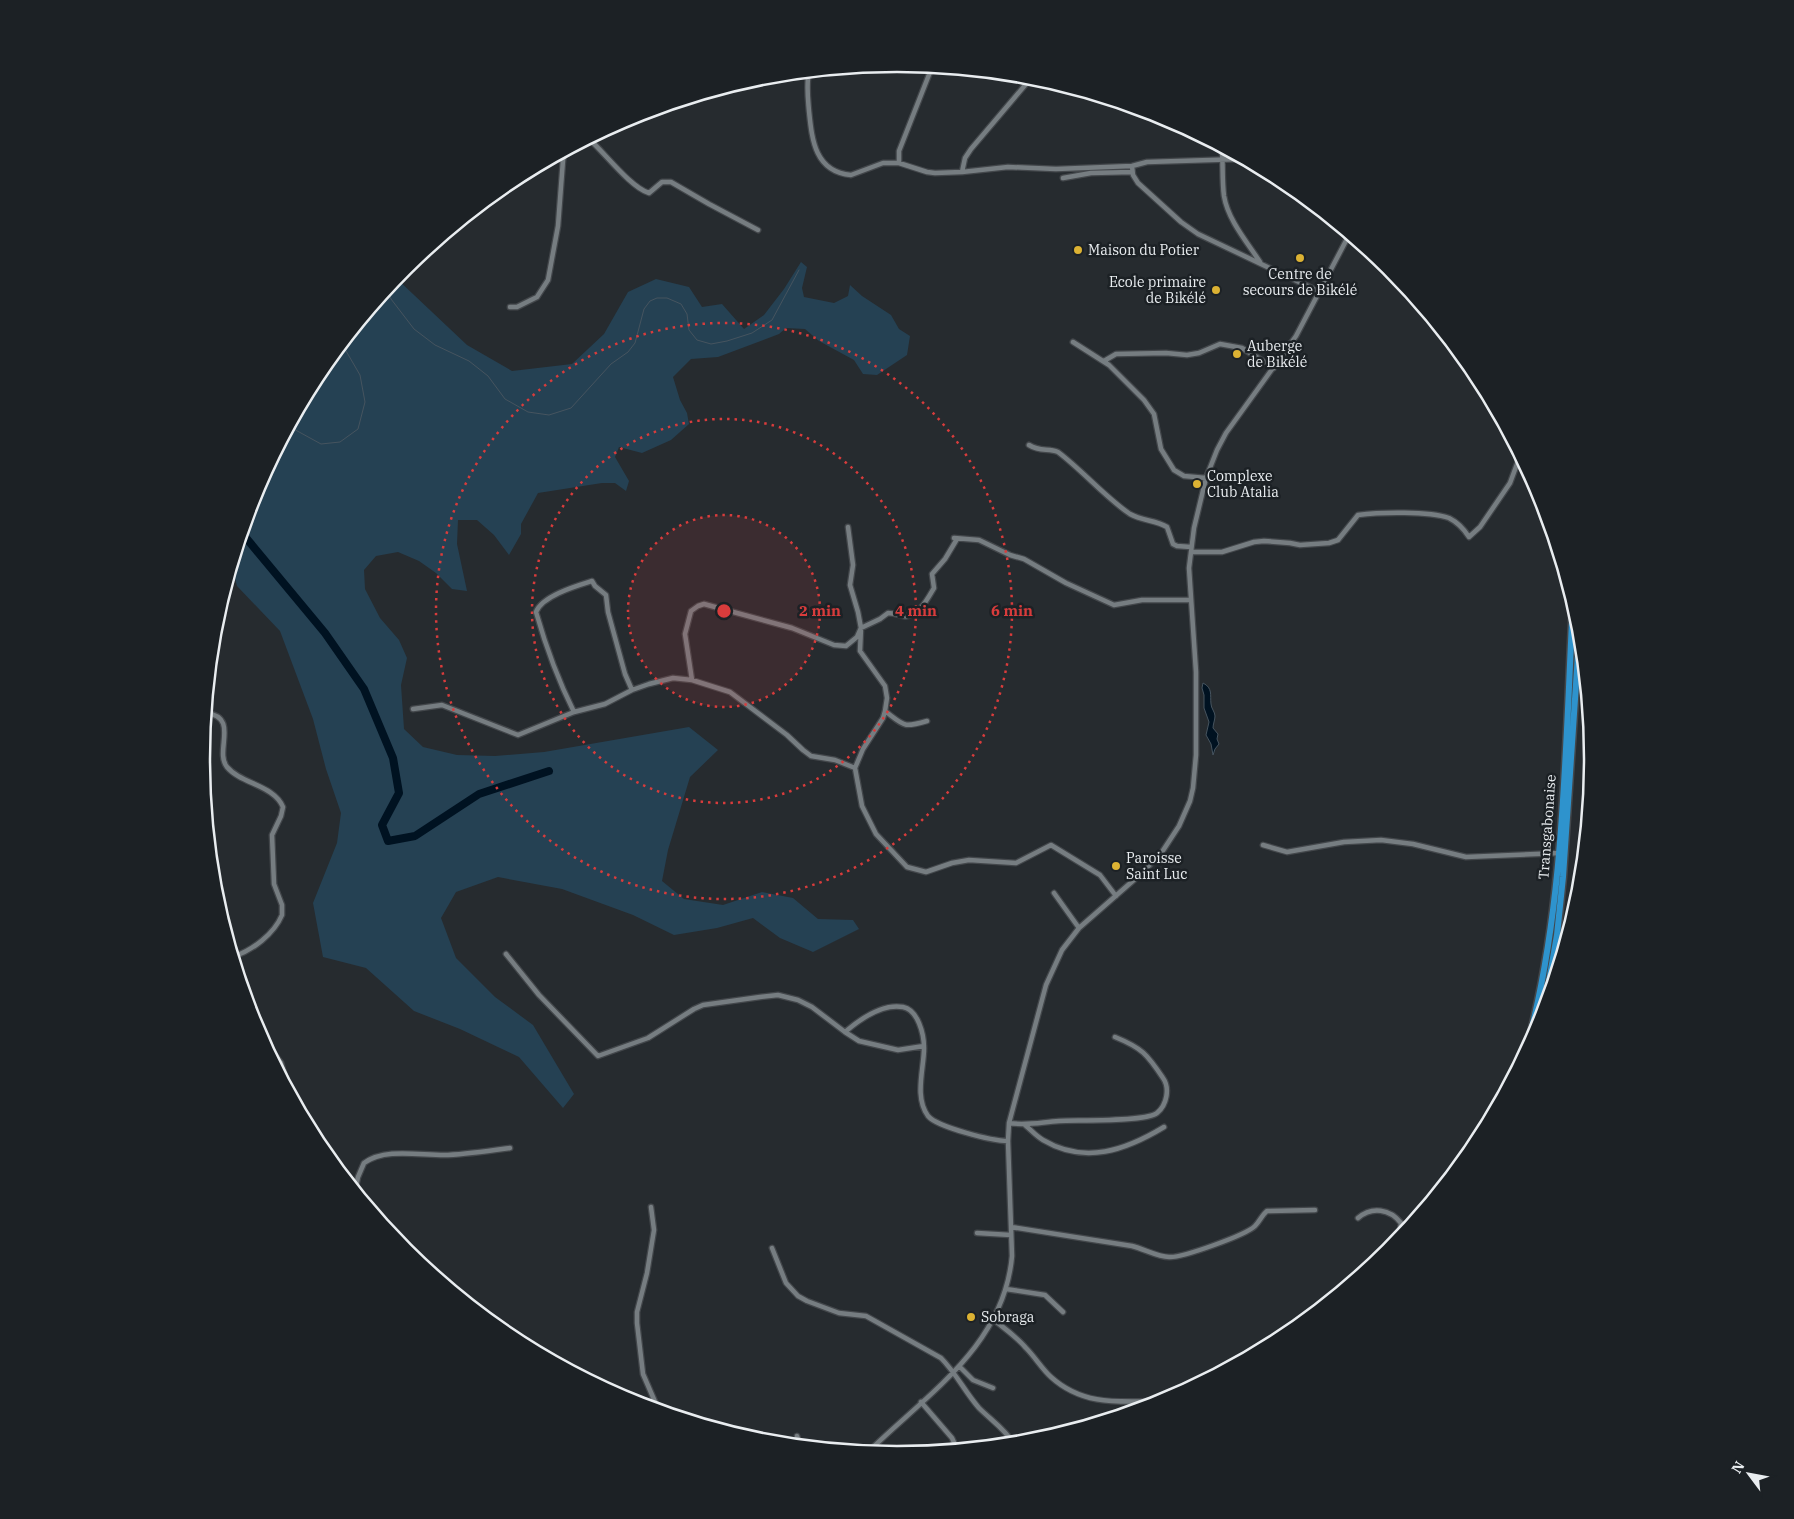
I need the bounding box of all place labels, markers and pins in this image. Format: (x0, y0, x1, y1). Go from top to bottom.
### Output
place label: Maison du Potier (1088, 241, 1200, 259)
marker: Maison du Potier (1072, 244, 1084, 256)
marker: Centre de secours de Bikélé (1294, 252, 1306, 264)
place label: Centre de secours de Bikélé (1243, 265, 1357, 299)
place label: Ecole primaire de Bikélé (1109, 273, 1206, 307)
marker: Ecole primaire de Bikélé (1210, 284, 1222, 296)
place label: Auberge de Bikélé (1247, 337, 1307, 371)
marker: Auberge de Bikélé (1231, 348, 1243, 360)
place label: Complexe Club Atalia (1207, 467, 1279, 501)
marker: Complexe Club Atalia (1191, 478, 1203, 490)
centre of rings (715, 602, 733, 620)
place label: Paroisse Saint Luc (1126, 849, 1188, 883)
marker: Paroisse Saint Luc (1110, 860, 1122, 872)
place label: Sobraga (981, 1308, 1035, 1326)
marker: Sobraga (965, 1311, 977, 1323)

